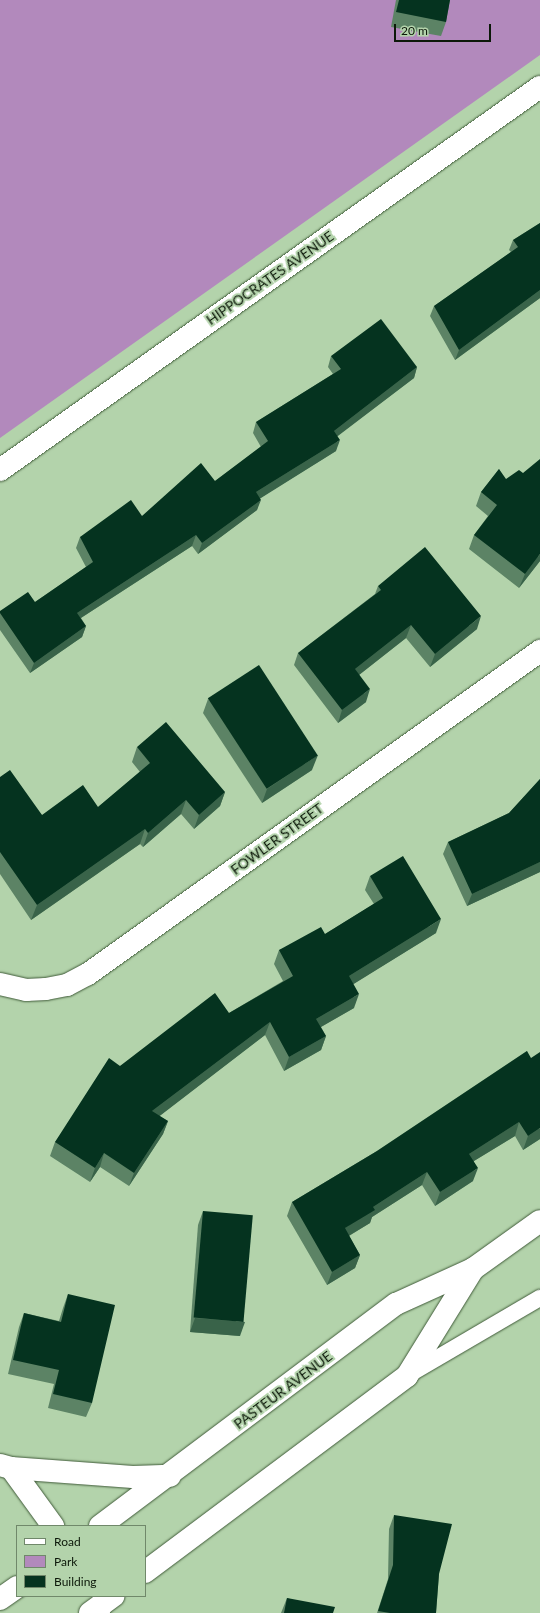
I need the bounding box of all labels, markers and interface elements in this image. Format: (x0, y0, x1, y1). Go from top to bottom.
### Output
scale bar (396, 16, 493, 42)
text: 20 m (401, 23, 428, 38)
street label: HIPPOCRATES AVENUE (203, 227, 337, 329)
street label: FOWLER STREET (228, 800, 326, 878)
street label: PASTEUR AVENUE (230, 1347, 336, 1433)
legend (16, 1525, 146, 1597)
text: Road (54, 1534, 81, 1549)
text: Park (54, 1554, 77, 1569)
text: Building (54, 1574, 97, 1589)

